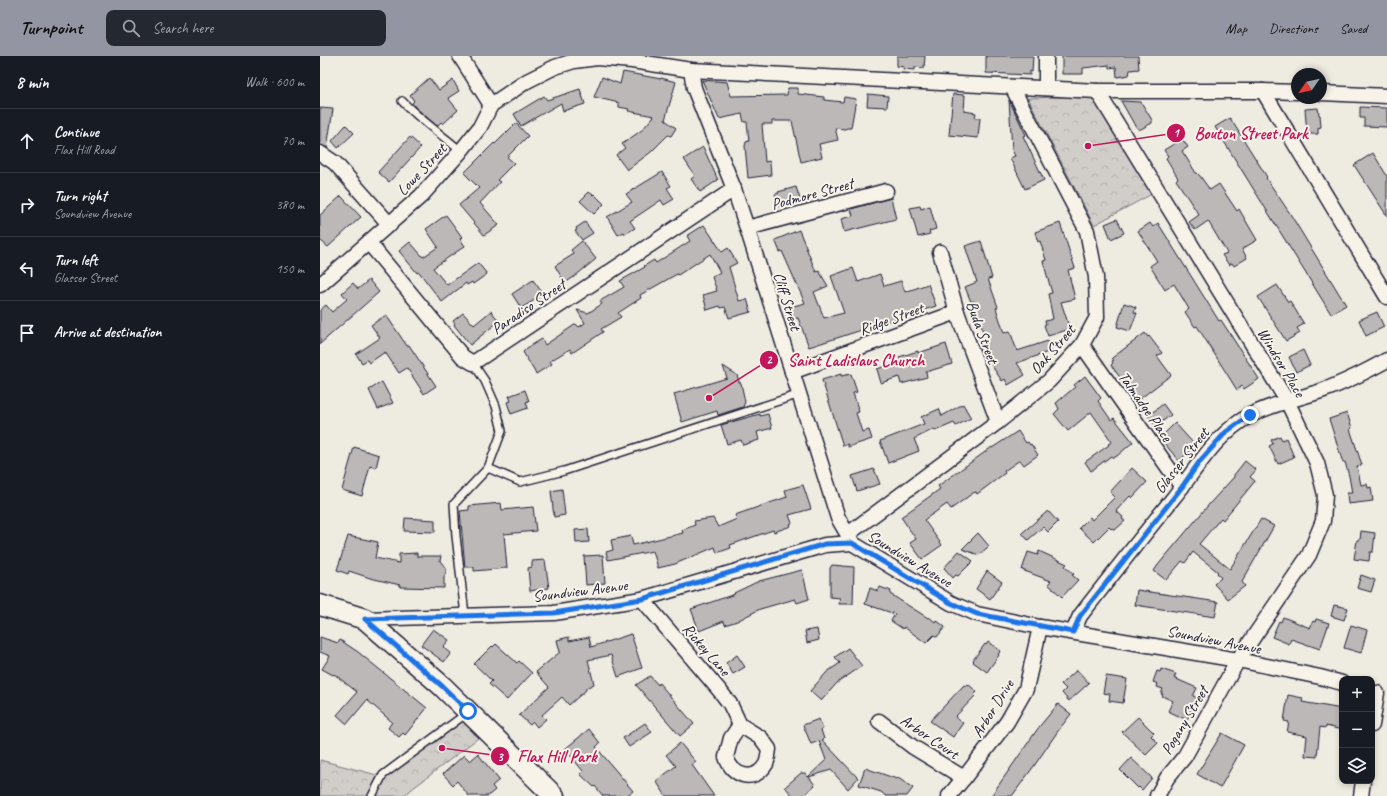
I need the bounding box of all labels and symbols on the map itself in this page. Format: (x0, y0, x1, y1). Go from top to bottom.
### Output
north arrow (1291, 68, 1327, 104)
callout: Bouton Street Park (1166, 118, 1316, 147)
text: Bouton Street Park (1194, 123, 1309, 144)
text: 1 (1173, 125, 1180, 141)
street label: Lowe Street (393, 138, 452, 200)
street label: Podmore Street (769, 173, 858, 214)
street label: Cliff Street (769, 270, 806, 334)
street label: Paradiso Street (488, 273, 572, 339)
street label: Ridge Street (856, 297, 928, 340)
street label: Buda Street (961, 298, 1003, 368)
street label: Oak Street (1026, 319, 1081, 379)
street label: Windsor Place (1253, 324, 1310, 402)
callout: Saint Ladislaus Church (759, 345, 932, 374)
text: Saint Ladislaus Church (788, 350, 925, 371)
text: 2 (766, 352, 773, 368)
street label: Talmadge Place (1114, 368, 1178, 447)
route end (1241, 406, 1259, 424)
street label: Glasser Street (1150, 422, 1215, 497)
street label: Soundview Avenue (864, 526, 957, 593)
street label: Soundview Avenue (532, 575, 630, 607)
street label: Rickey Lane (678, 619, 736, 681)
street label: Soundview Avenue (1165, 621, 1264, 659)
street label: Arbor Drive (967, 674, 1019, 741)
street label: Pogany Street (1157, 680, 1214, 758)
route start (459, 702, 477, 720)
street label: Arbor Court (896, 710, 964, 765)
callout: Flax Hill Park (490, 742, 605, 771)
text: Flax Hill Park (518, 746, 598, 767)
text: 3 (497, 749, 504, 765)

